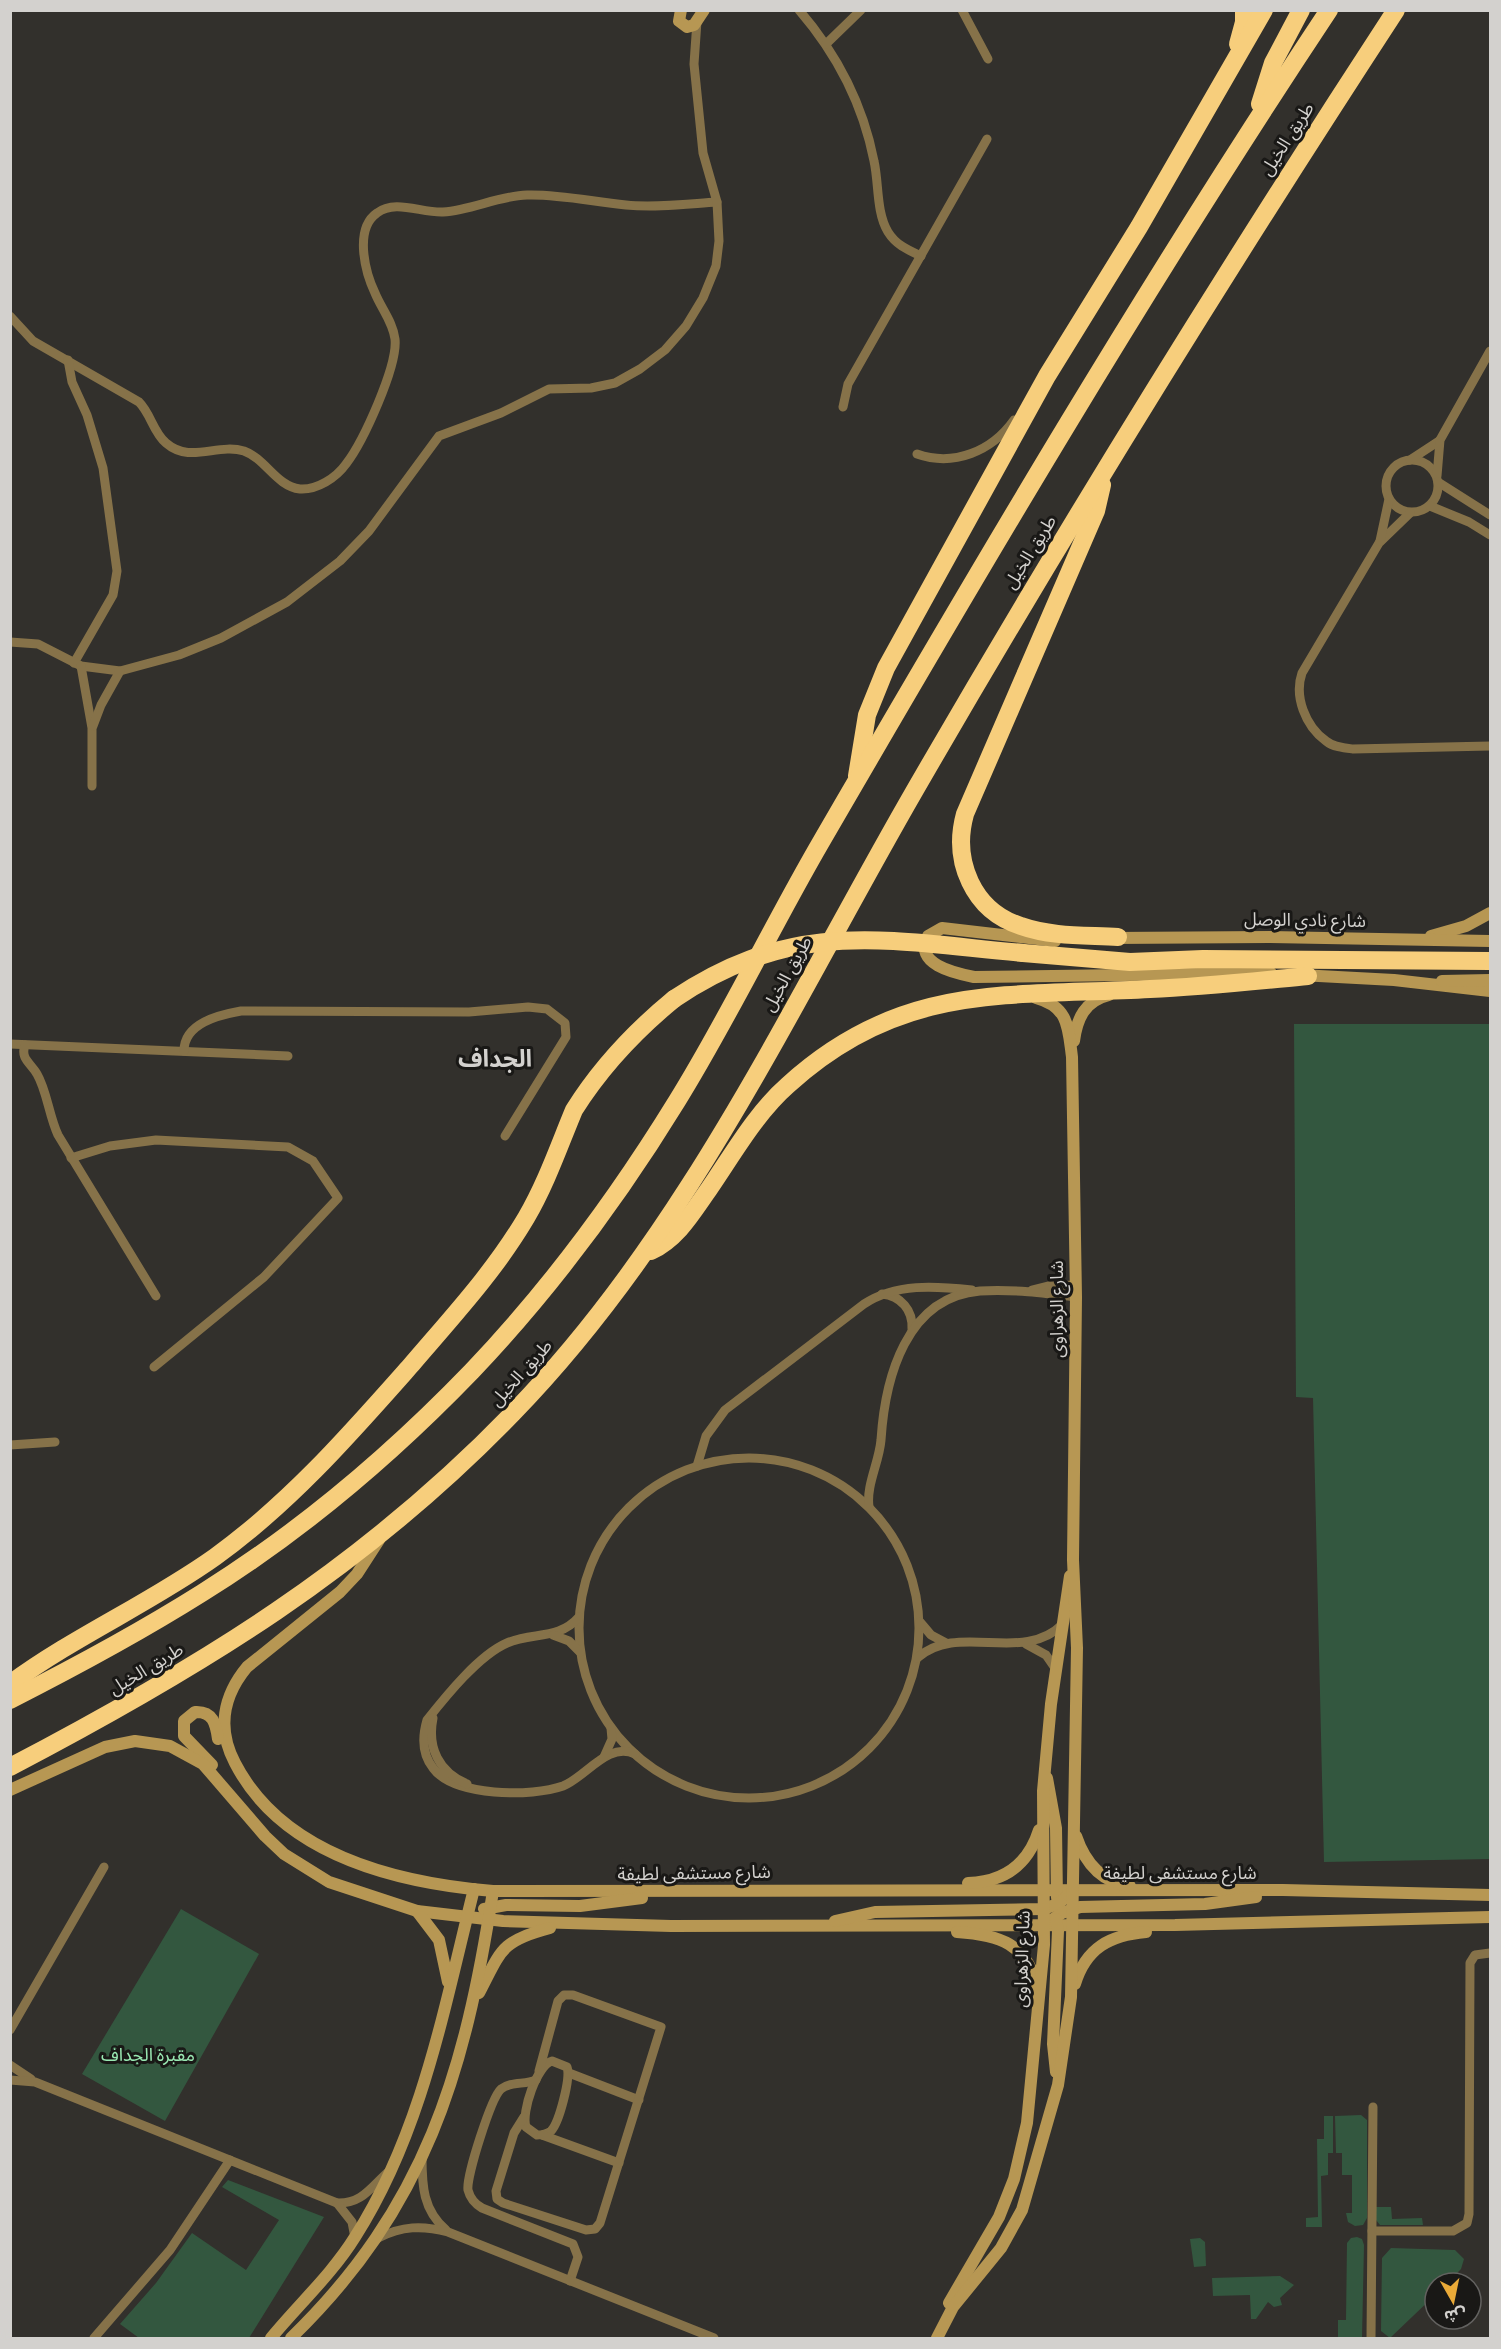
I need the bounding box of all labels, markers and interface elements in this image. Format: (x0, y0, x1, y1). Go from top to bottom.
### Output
street label: طريق الخيل (1254, 98, 1319, 180)
street label: طريق الخيل (998, 511, 1061, 593)
street label: شارع نادي الوصل (1244, 907, 1366, 935)
street label: طريق الخيل (756, 932, 817, 1016)
district label: الجداف (458, 1043, 532, 1074)
street label: شارع الزهراوى (1045, 1260, 1071, 1358)
street label: طريق الخيل (484, 1334, 557, 1411)
street label: طريق الخيل (104, 1637, 187, 1700)
street label: شارع مستشفى لطيفة (617, 1860, 771, 1888)
street label: شارع مستشفى لطيفة (1103, 1861, 1257, 1887)
street label: شارع الزهراوى (1008, 1910, 1038, 2008)
park label: مقبرة الجداف (101, 2043, 195, 2066)
north arrow (1423, 2271, 1483, 2331)
text: ش (1443, 2304, 1468, 2327)

